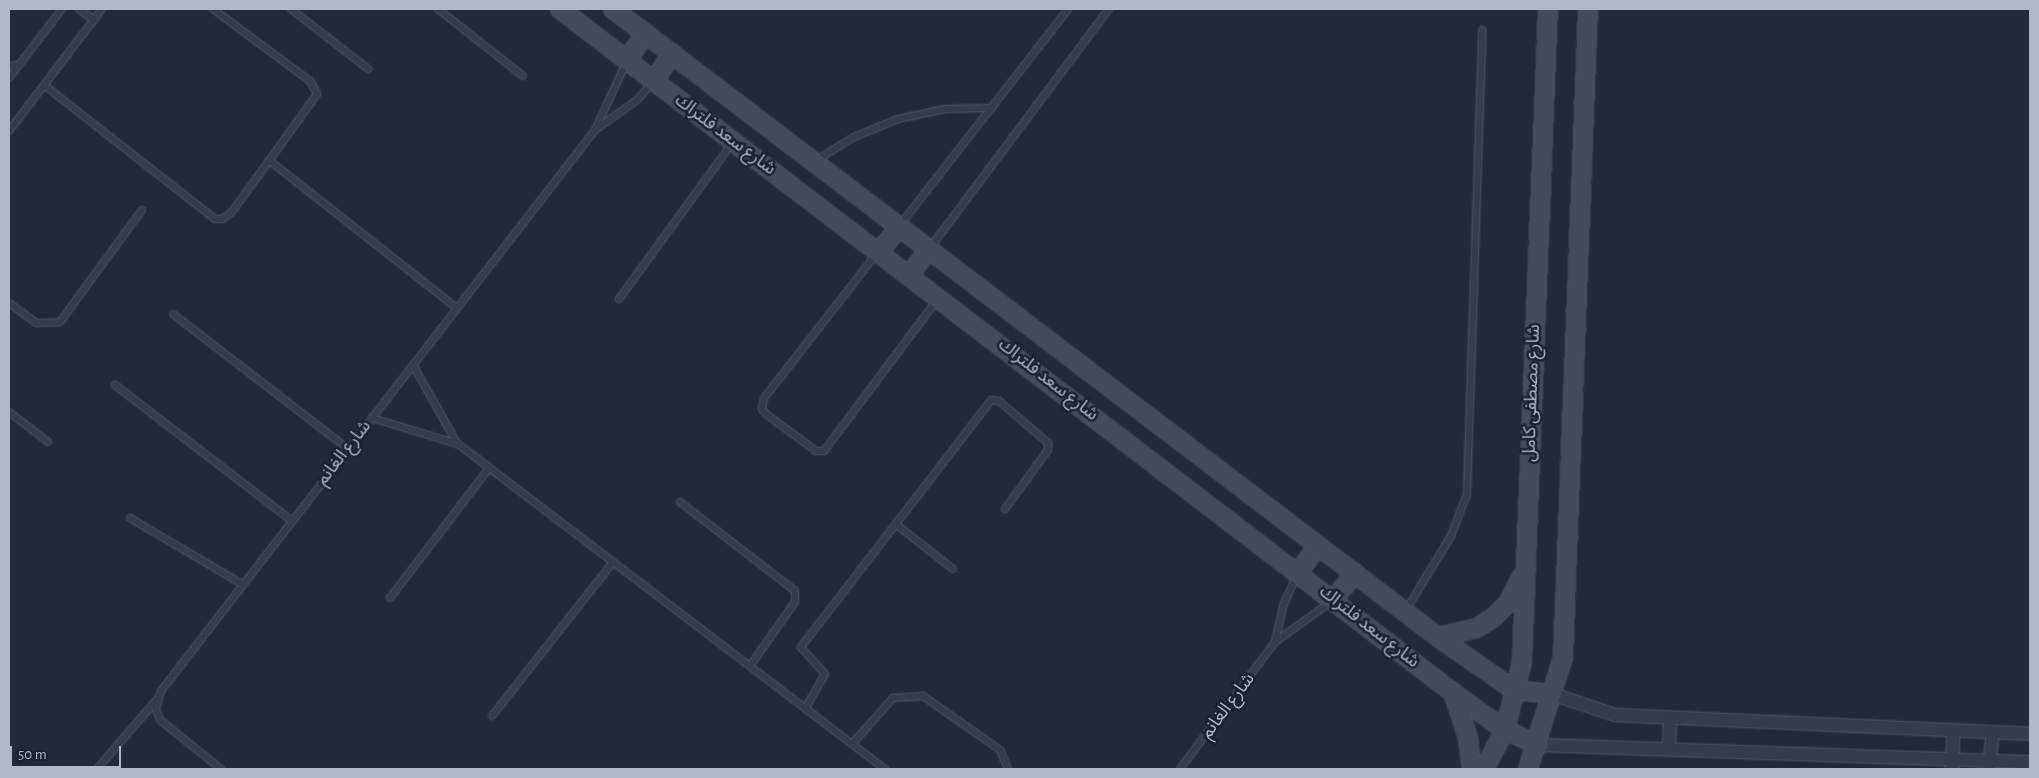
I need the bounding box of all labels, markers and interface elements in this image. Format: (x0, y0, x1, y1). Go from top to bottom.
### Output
street label: شارع سعد فلتراك (670, 90, 780, 180)
street label: شارع مصطفى كامل (1519, 324, 1545, 462)
street label: شارع سعد فلتراك (994, 334, 1102, 426)
street label: شارع الغانم (312, 416, 376, 490)
street label: شارع سعد فلتراك (1315, 581, 1423, 673)
street label: شارع الغانم (1196, 669, 1260, 743)
scale bar (12, 736, 124, 768)
text: 50 m (18, 747, 47, 762)

